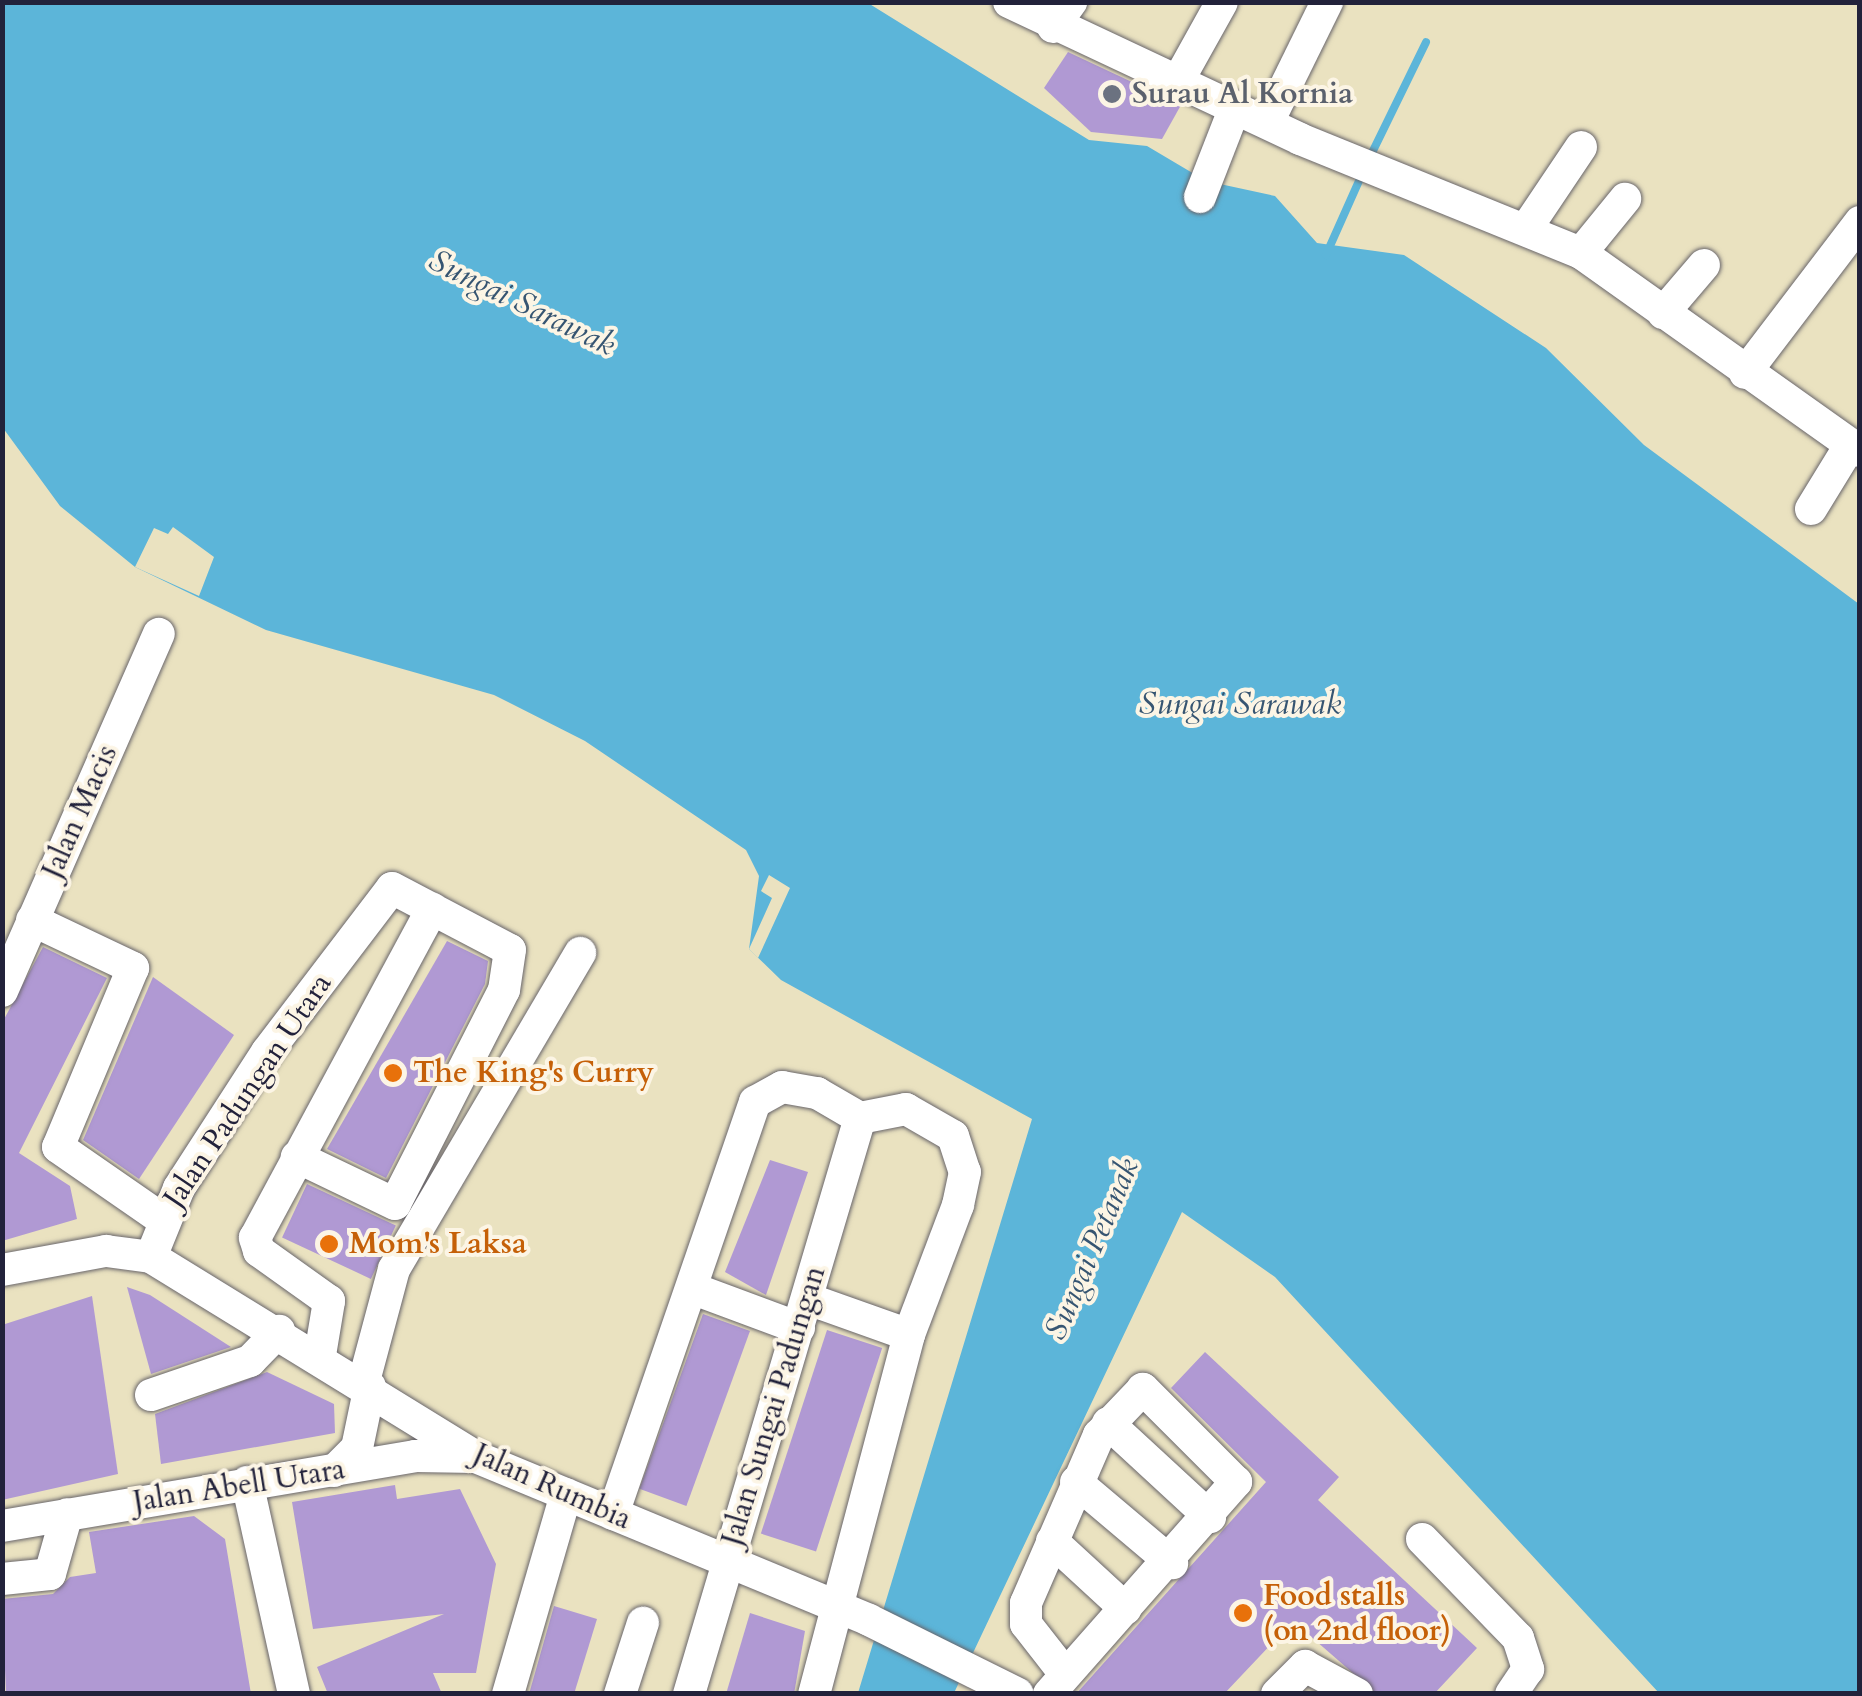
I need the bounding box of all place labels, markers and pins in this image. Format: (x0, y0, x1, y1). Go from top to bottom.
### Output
place label: Surau Al Kornia (1132, 76, 1353, 112)
marker: Surau Al Kornia (1101, 83, 1123, 105)
place label: The King's Curry (413, 1055, 654, 1091)
marker: The King's Curry (382, 1062, 404, 1084)
place label: Mom's Laksa (349, 1226, 527, 1262)
marker: Mom's Laksa (318, 1233, 340, 1255)
place label: Food stalls (on 2nd floor) (1263, 1578, 1451, 1648)
marker: Food stalls (on 2nd floor) (1232, 1602, 1254, 1624)

